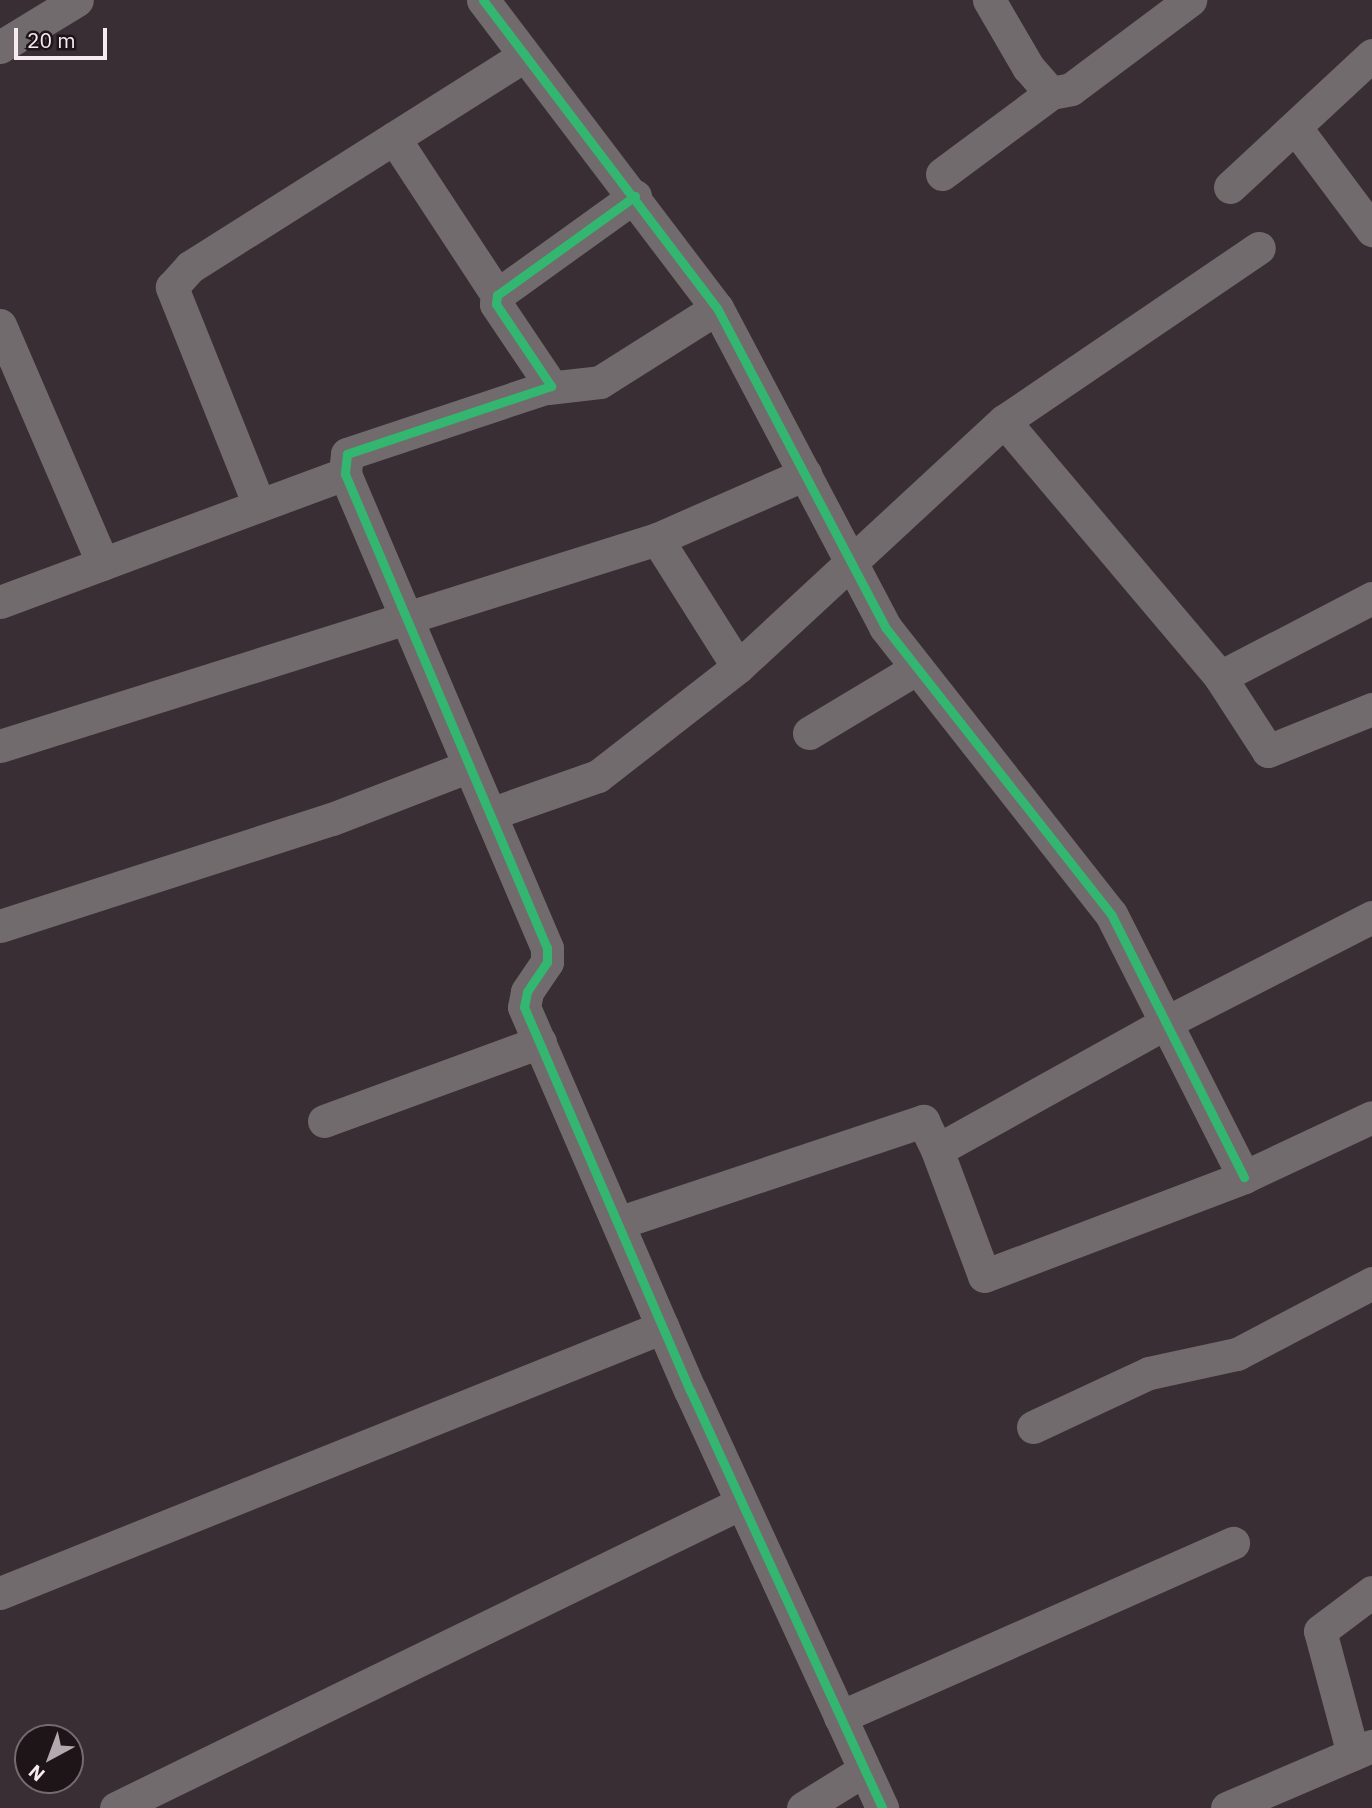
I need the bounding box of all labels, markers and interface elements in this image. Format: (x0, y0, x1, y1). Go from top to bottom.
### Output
scale bar (18, 14, 110, 58)
text: 20 m (27, 26, 76, 54)
north arrow (14, 1724, 84, 1794)
text: N (23, 1760, 50, 1787)

